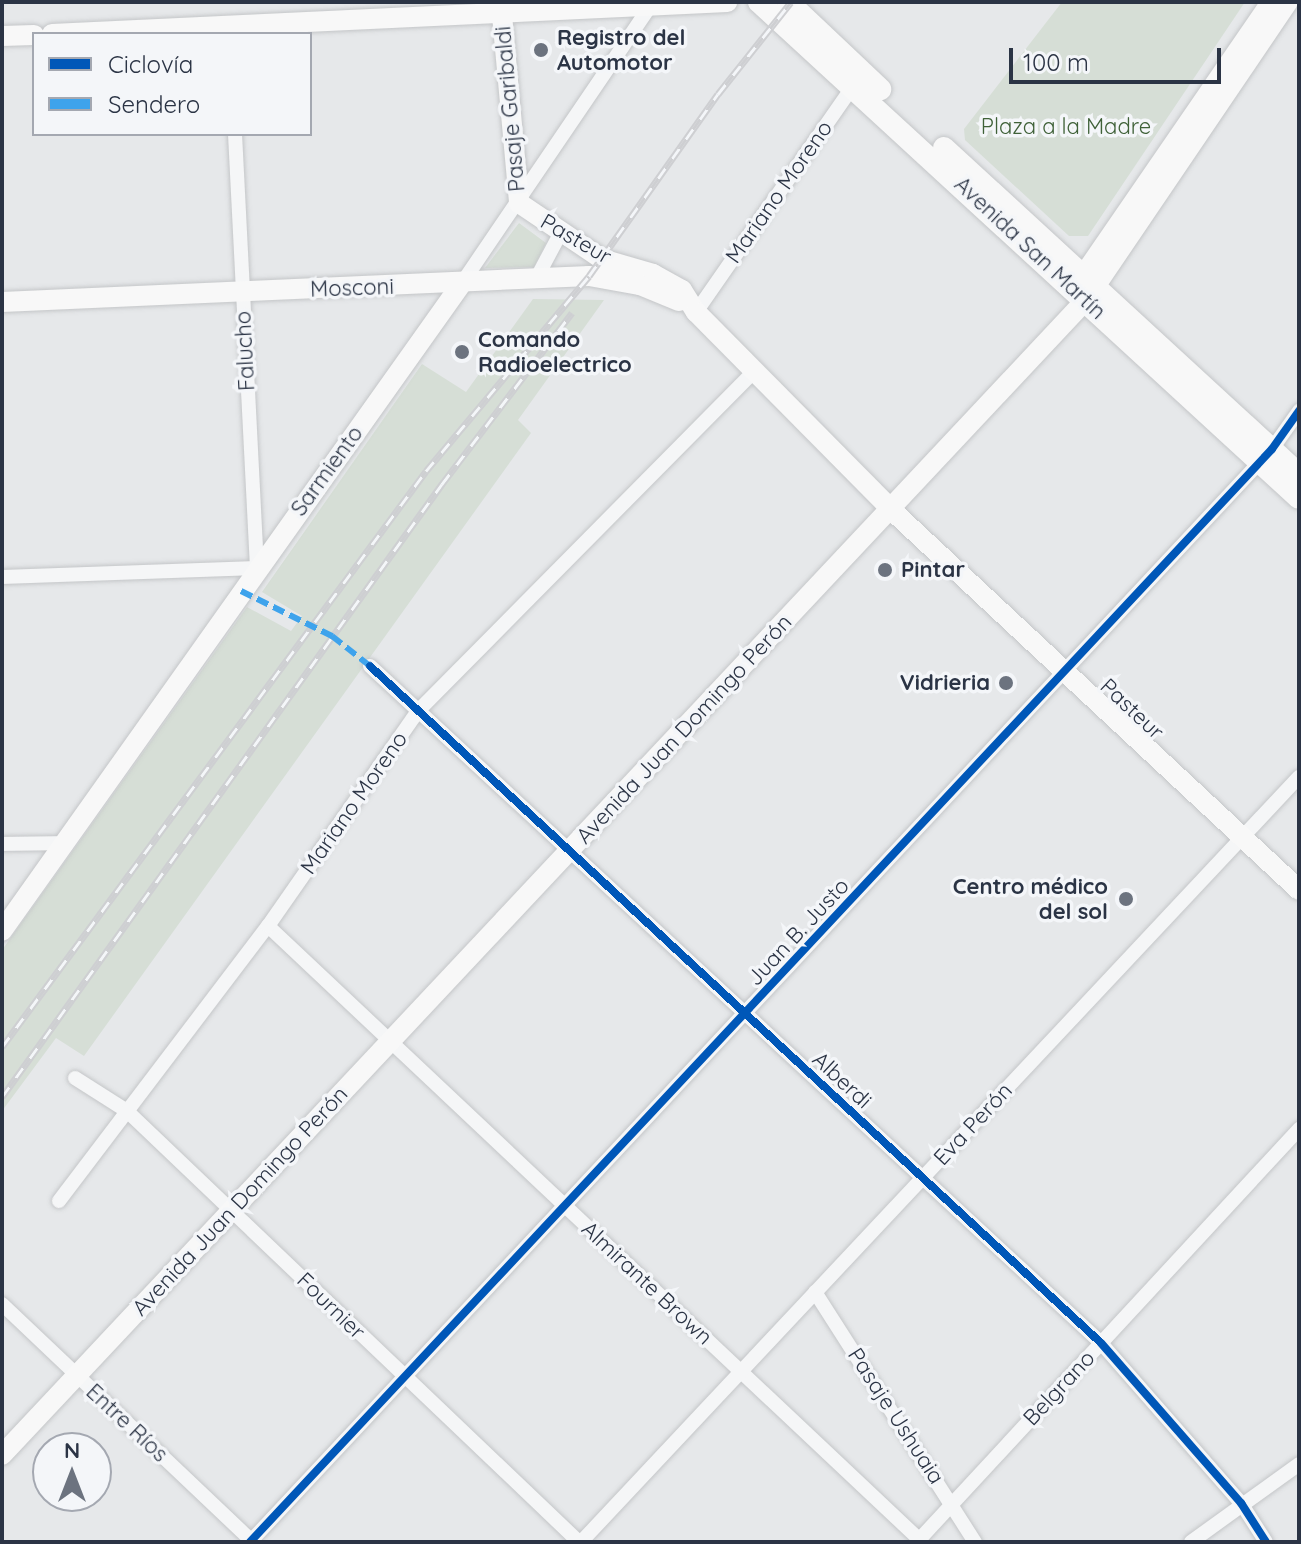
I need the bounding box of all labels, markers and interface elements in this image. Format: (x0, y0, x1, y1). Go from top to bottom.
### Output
place label: Registro del Automotor (557, 24, 685, 76)
street label: Pasaje Garibaldi (490, 25, 530, 193)
legend (32, 32, 312, 136)
scale bar (1013, 32, 1225, 82)
marker: Registro del Automotor (532, 41, 550, 59)
text: 100 m (1023, 47, 1089, 77)
text: Ciclovía (108, 49, 193, 79)
text: Sendero (108, 89, 200, 119)
park label: Plaza a la Madre (981, 114, 1151, 140)
street label: Mariano Moreno (720, 116, 838, 268)
street label: Avenida San Martín (949, 171, 1111, 325)
street label: Pasteur (536, 208, 616, 270)
street label: Mosconi (310, 273, 394, 303)
street label: Falucho (230, 310, 260, 392)
place label: Comando Radioelectrico (478, 326, 632, 378)
marker: Comando Radioelectrico (453, 343, 471, 361)
street label: Sarmiento (286, 421, 368, 521)
place label: Pintar (901, 557, 965, 583)
marker: Pintar (876, 561, 894, 579)
street label: Avenida Juan Domingo Perón (571, 609, 797, 849)
place label: Vidrieria (900, 670, 990, 696)
street label: Pasteur (1095, 673, 1169, 745)
marker: Vidrieria (997, 674, 1015, 692)
street label: Mariano Moreno (295, 727, 413, 879)
street label: Juan B. Justo (741, 873, 855, 991)
place label: Centro médico del sol (953, 873, 1108, 924)
marker: Centro médico del sol (1115, 888, 1137, 910)
street label: Alberdi (807, 1046, 877, 1114)
street label: Eva Perón (928, 1077, 1018, 1171)
street label: Avenida Juan Domingo Perón (127, 1081, 353, 1321)
street label: Almirante Brown (576, 1216, 718, 1350)
street label: Fournier (291, 1267, 371, 1345)
street label: Pasaje Ushuaia (842, 1343, 950, 1489)
street label: Belgrano (1018, 1345, 1100, 1431)
street label: Entre Ríos (81, 1379, 173, 1467)
north arrow (32, 1432, 112, 1512)
text: N (64, 1436, 80, 1464)

